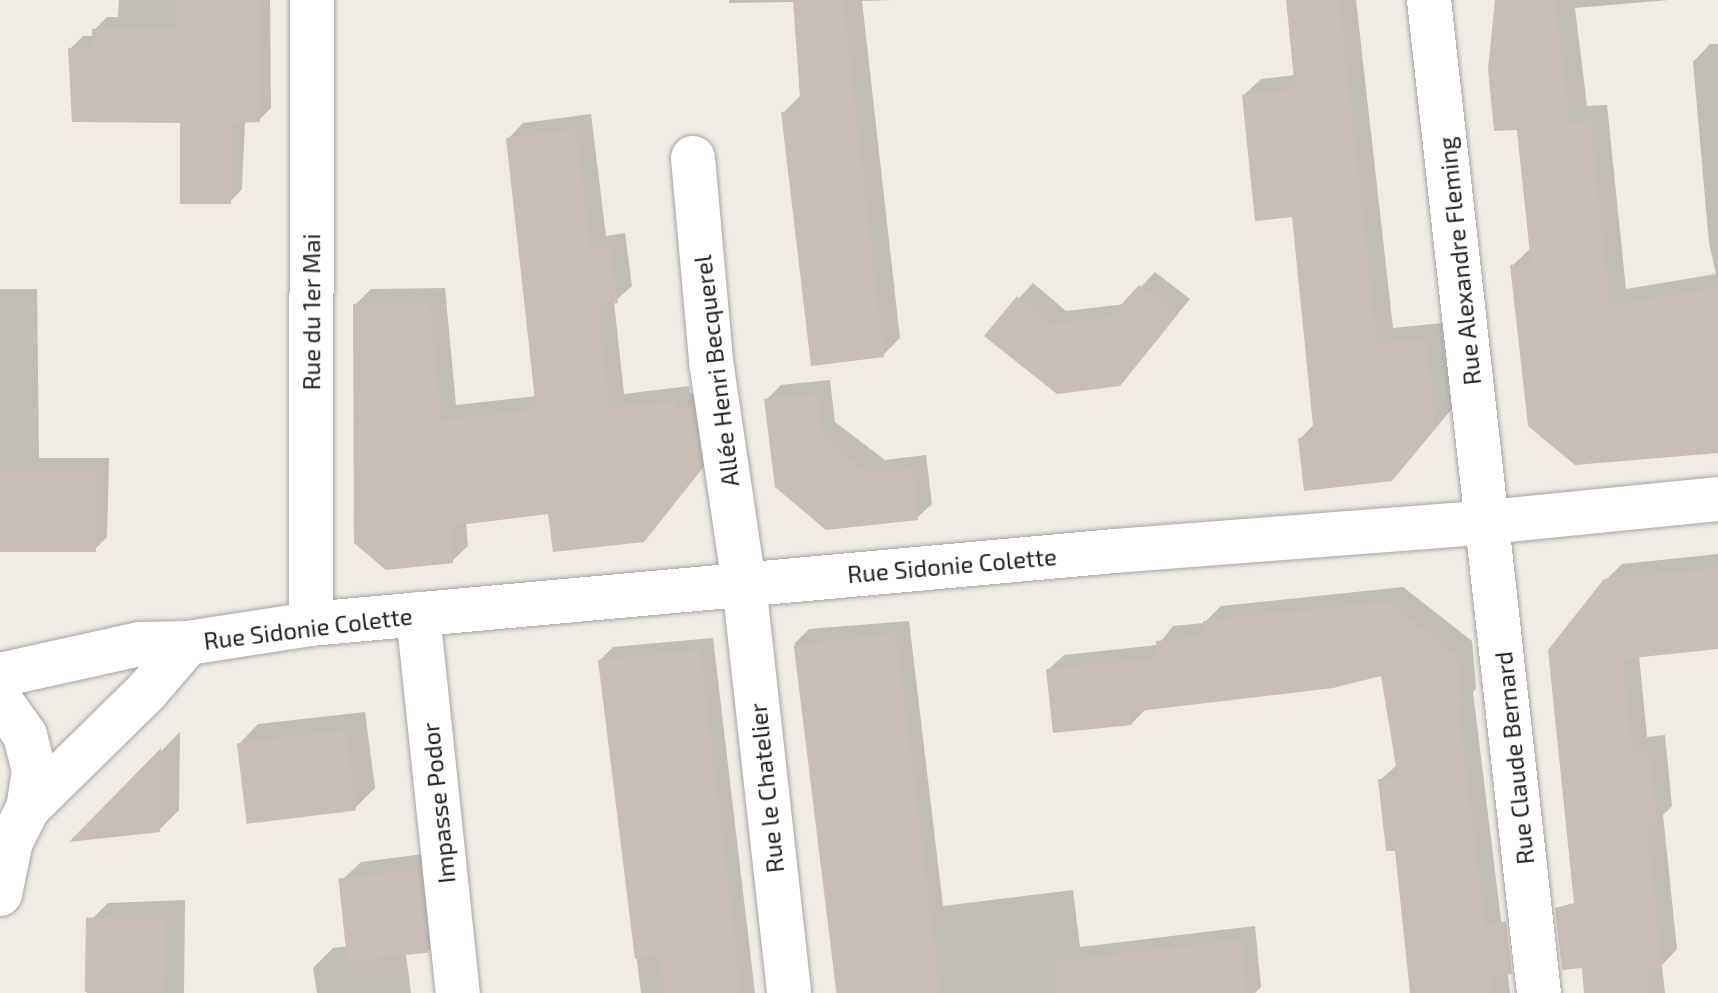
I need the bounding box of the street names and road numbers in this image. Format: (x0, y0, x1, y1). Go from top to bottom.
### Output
street label: Rue Alexandre Fleming (1432, 135, 1486, 387)
street label: Rue du 1er Mai (297, 233, 325, 391)
street label: Allée Henri Becquerel (688, 254, 744, 488)
street label: Rue Sidonie Colette (846, 541, 1058, 589)
street label: Rue Sidonie Colette (202, 601, 414, 655)
street label: Rue Claude Bernard (1488, 650, 1540, 866)
street label: Rue le Chatelier (743, 702, 789, 874)
street label: Impasse Podor (415, 721, 461, 885)

